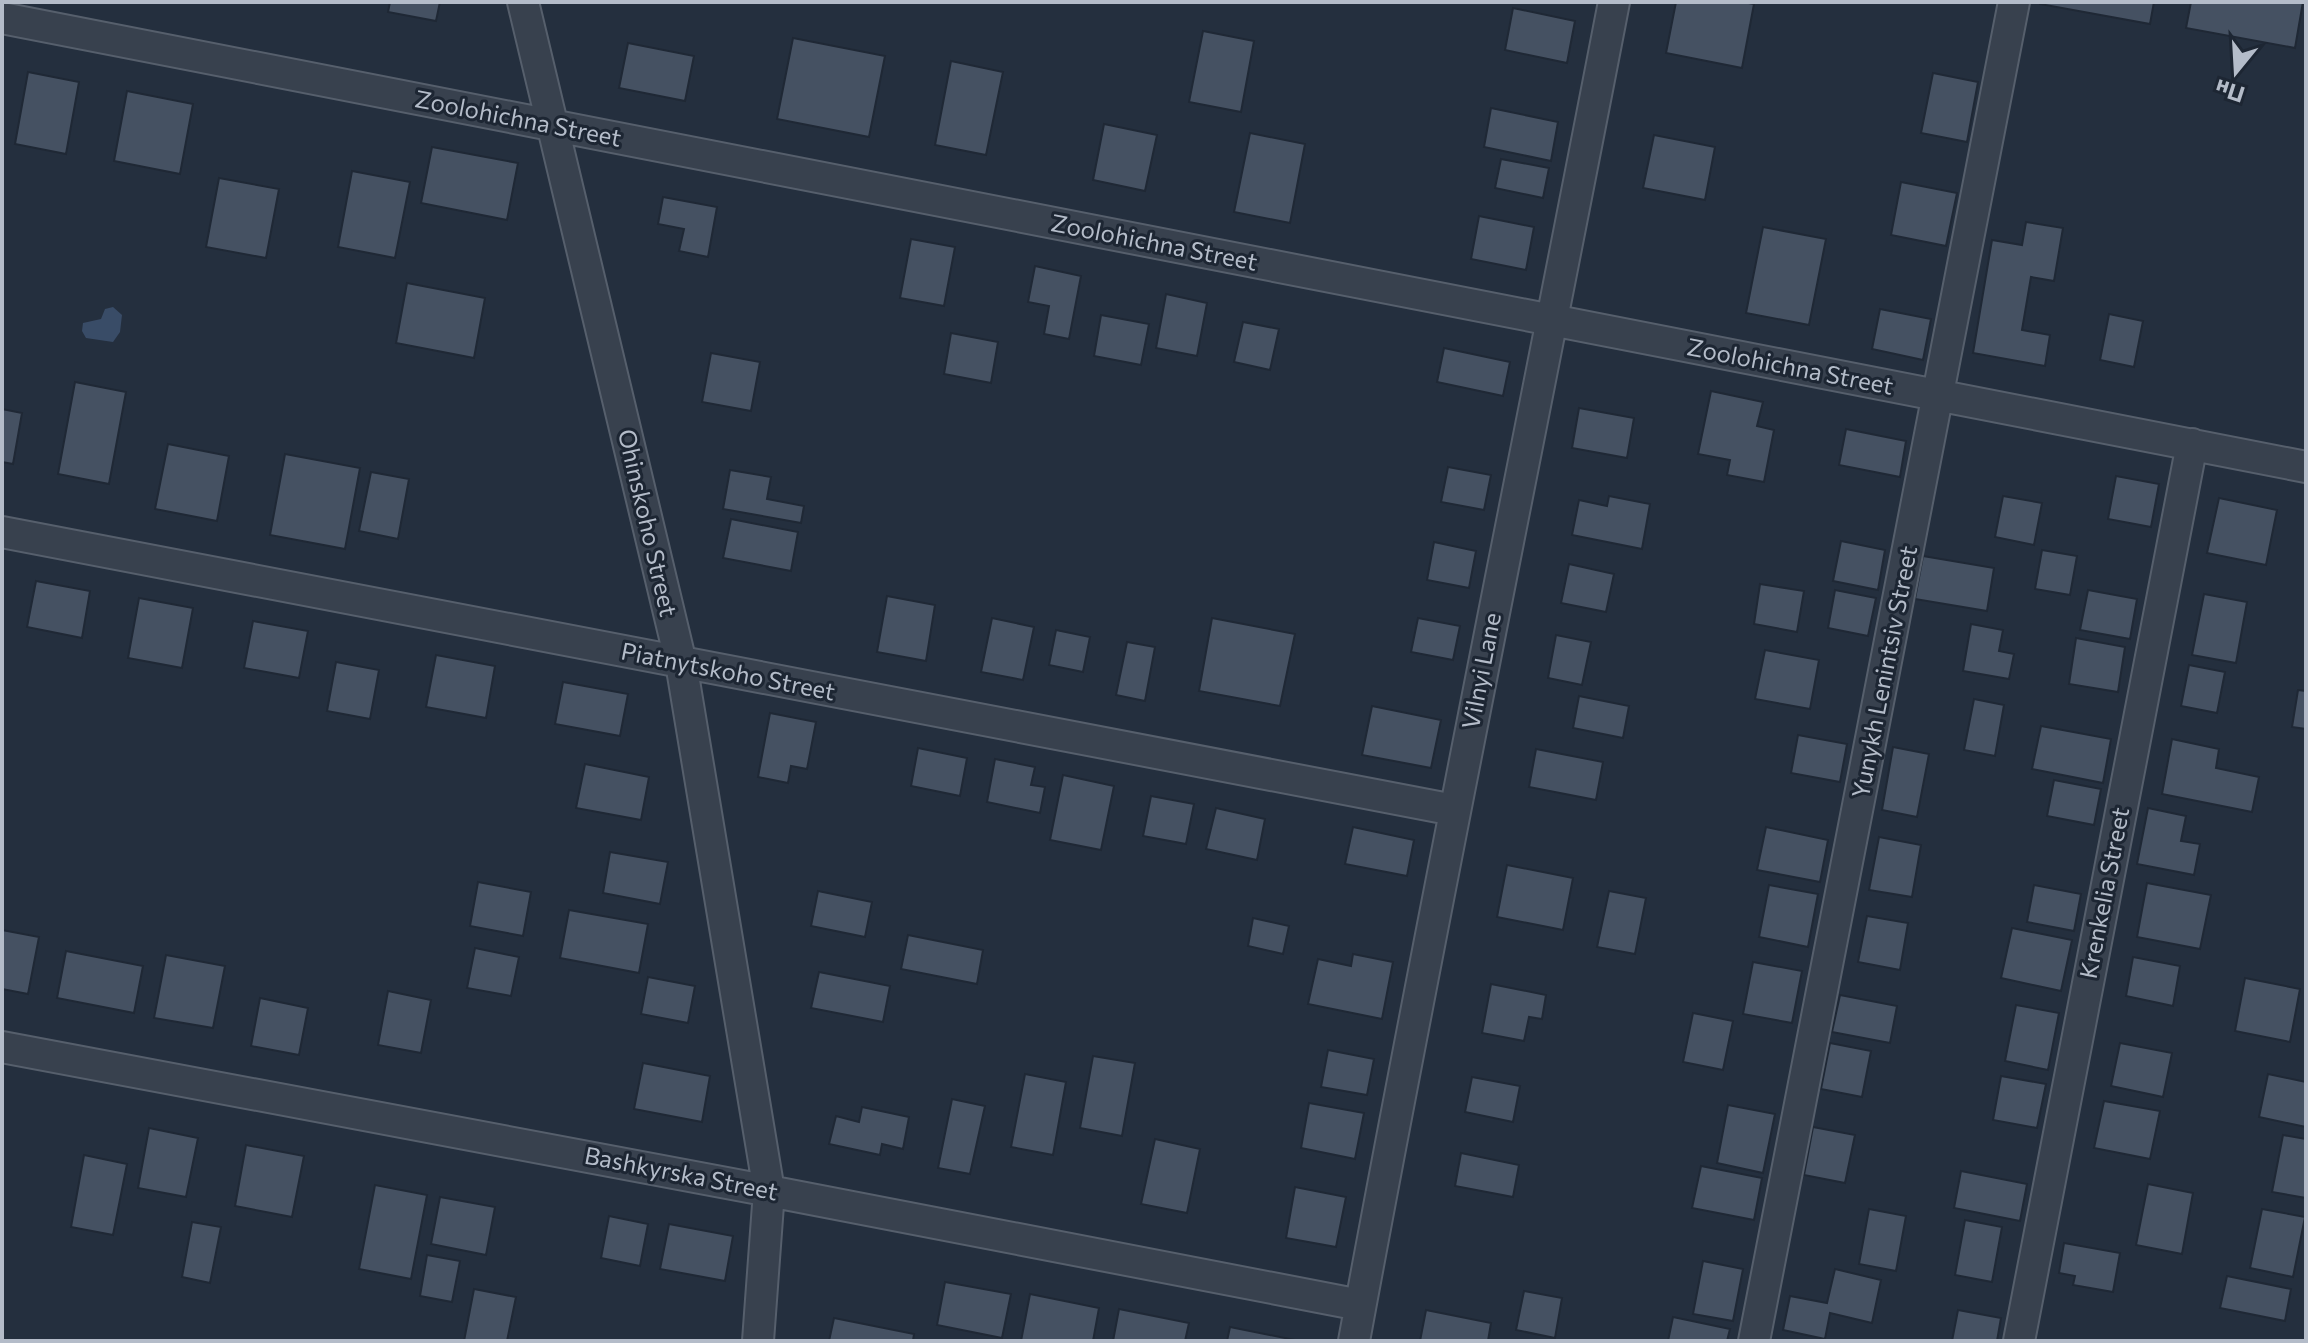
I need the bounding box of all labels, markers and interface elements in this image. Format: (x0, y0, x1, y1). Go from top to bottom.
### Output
north arrow (2196, 32, 2276, 112)
text: Пн (2212, 74, 2248, 109)
street label: Zoolohichna Street (413, 83, 624, 152)
street label: Zoolohichna Street (1049, 207, 1260, 276)
street label: Zoolohichna Street (1685, 331, 1896, 400)
street label: Ohinskoho Street (613, 426, 684, 619)
street label: Yunykh Lenintsiv Street (1845, 543, 1922, 800)
street label: Vilnyi Lane (1455, 610, 1506, 731)
street label: Piatnytskoho Street (619, 636, 838, 706)
street label: Krenkelia Street (2073, 804, 2134, 981)
street label: Bashkyrska Street (582, 1140, 781, 1206)

